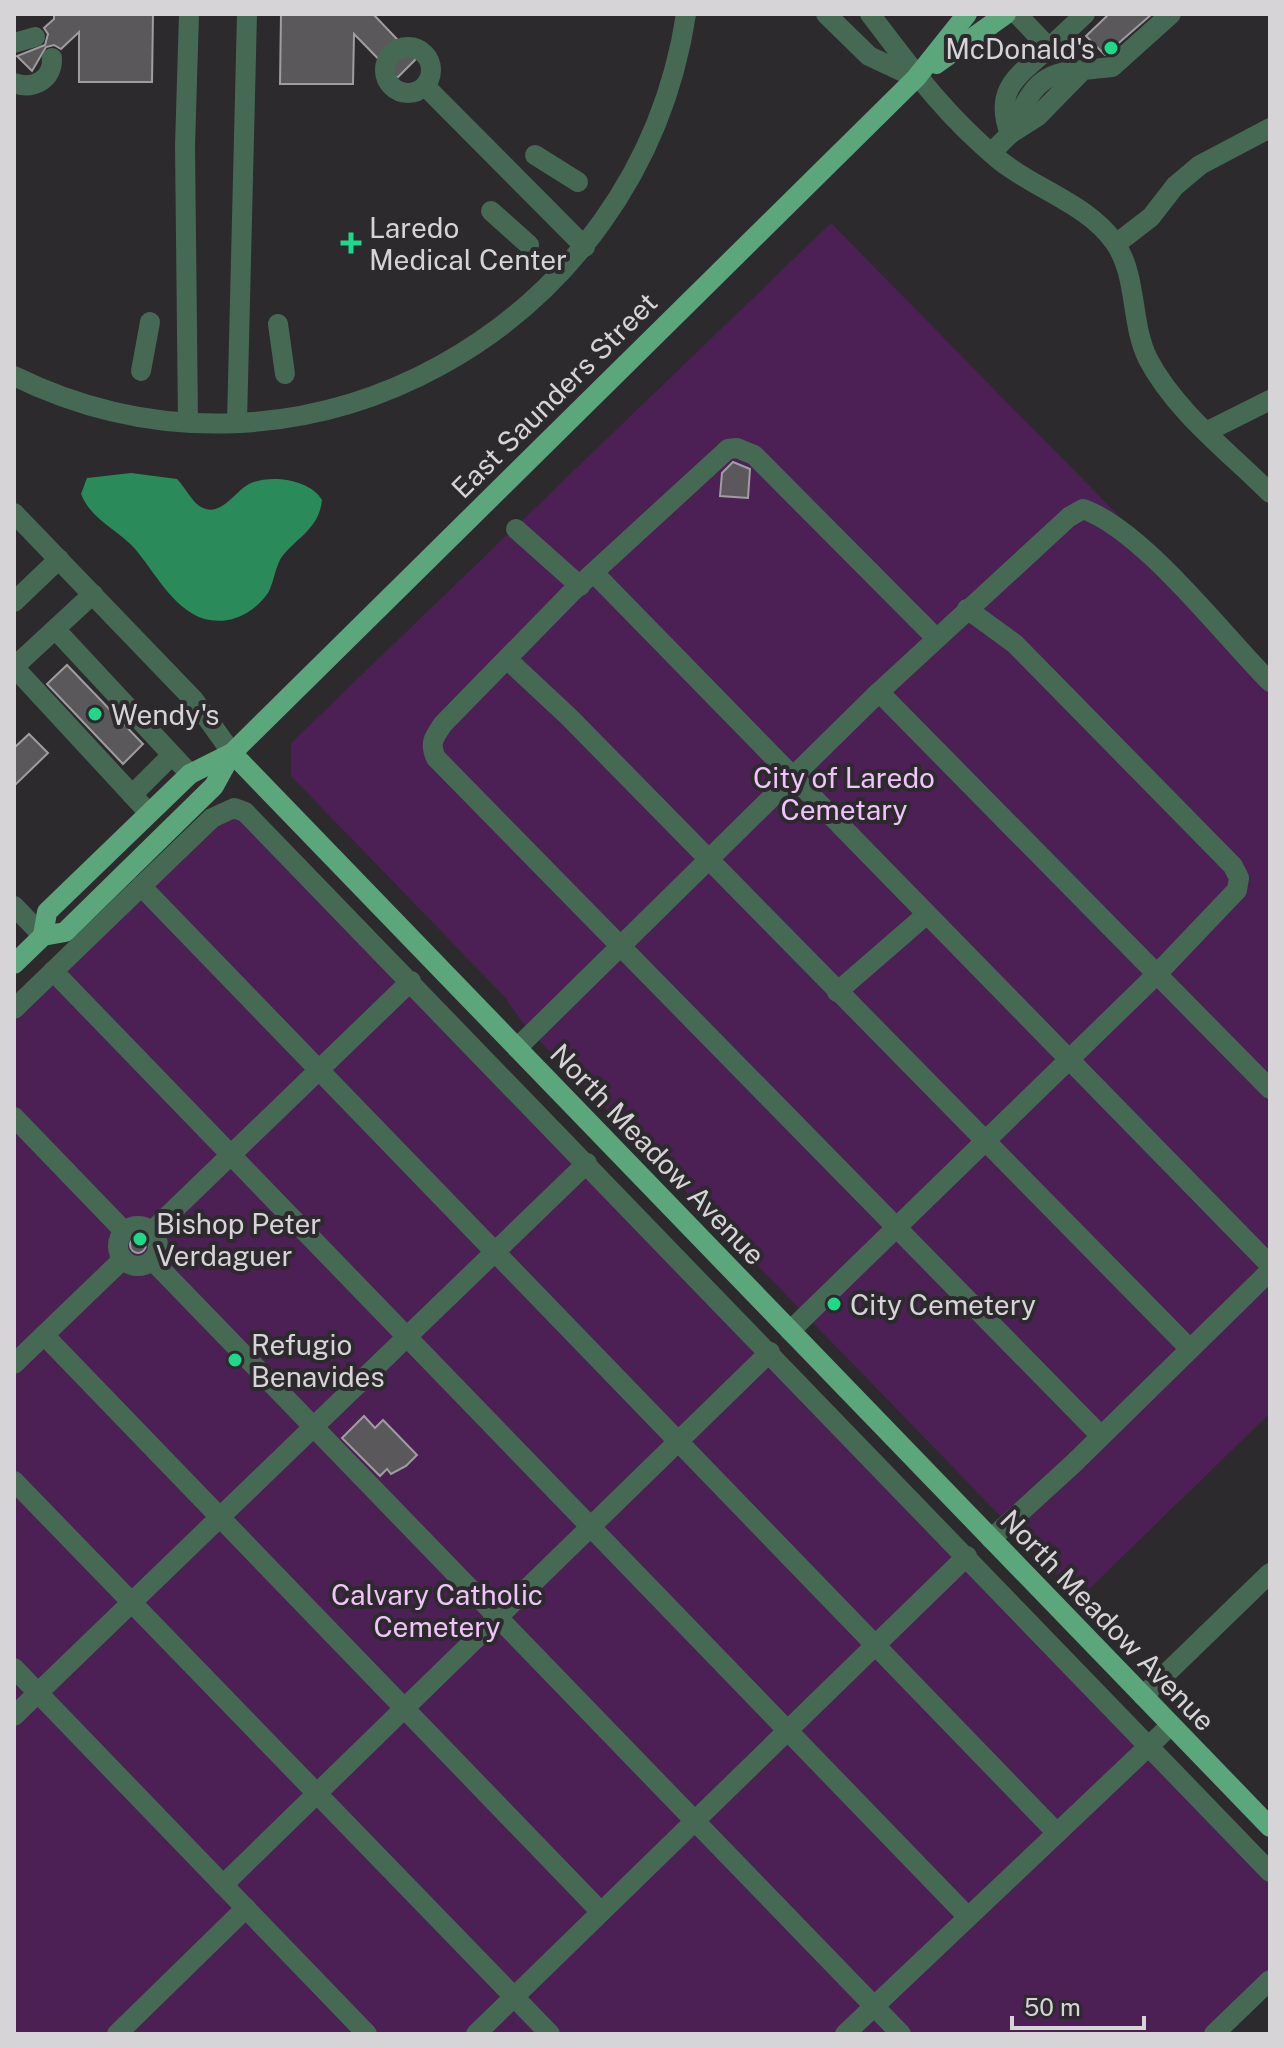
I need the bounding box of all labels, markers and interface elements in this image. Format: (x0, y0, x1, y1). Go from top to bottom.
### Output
place label: McDonald's (945, 32, 1095, 65)
marker: McDonald's (1102, 39, 1120, 57)
place label: Laredo Medical Center (369, 211, 567, 276)
marker: Laredo Medical Center (340, 232, 362, 254)
street label: East Saunders Street (444, 285, 664, 505)
place label: Wendy's (111, 698, 219, 731)
marker: Wendy's (86, 705, 104, 723)
park label: City of Laredo Cemetary (753, 761, 935, 826)
street label: North Meadow Avenue (544, 1037, 772, 1271)
place label: Bishop Peter Verdaguer (156, 1207, 321, 1272)
marker: Bishop Peter Verdaguer (131, 1230, 149, 1248)
place label: City Cemetery (850, 1288, 1036, 1321)
marker: City Cemetery (825, 1295, 843, 1313)
place label: Refugio Benavides (251, 1328, 385, 1393)
marker: Refugio Benavides (226, 1351, 244, 1369)
street label: North Meadow Avenue (994, 1503, 1222, 1737)
park label: Calvary Catholic Cemetery (331, 1578, 543, 1643)
scale bar (1012, 1980, 1144, 2030)
text: 50 m (1024, 1993, 1081, 2021)

